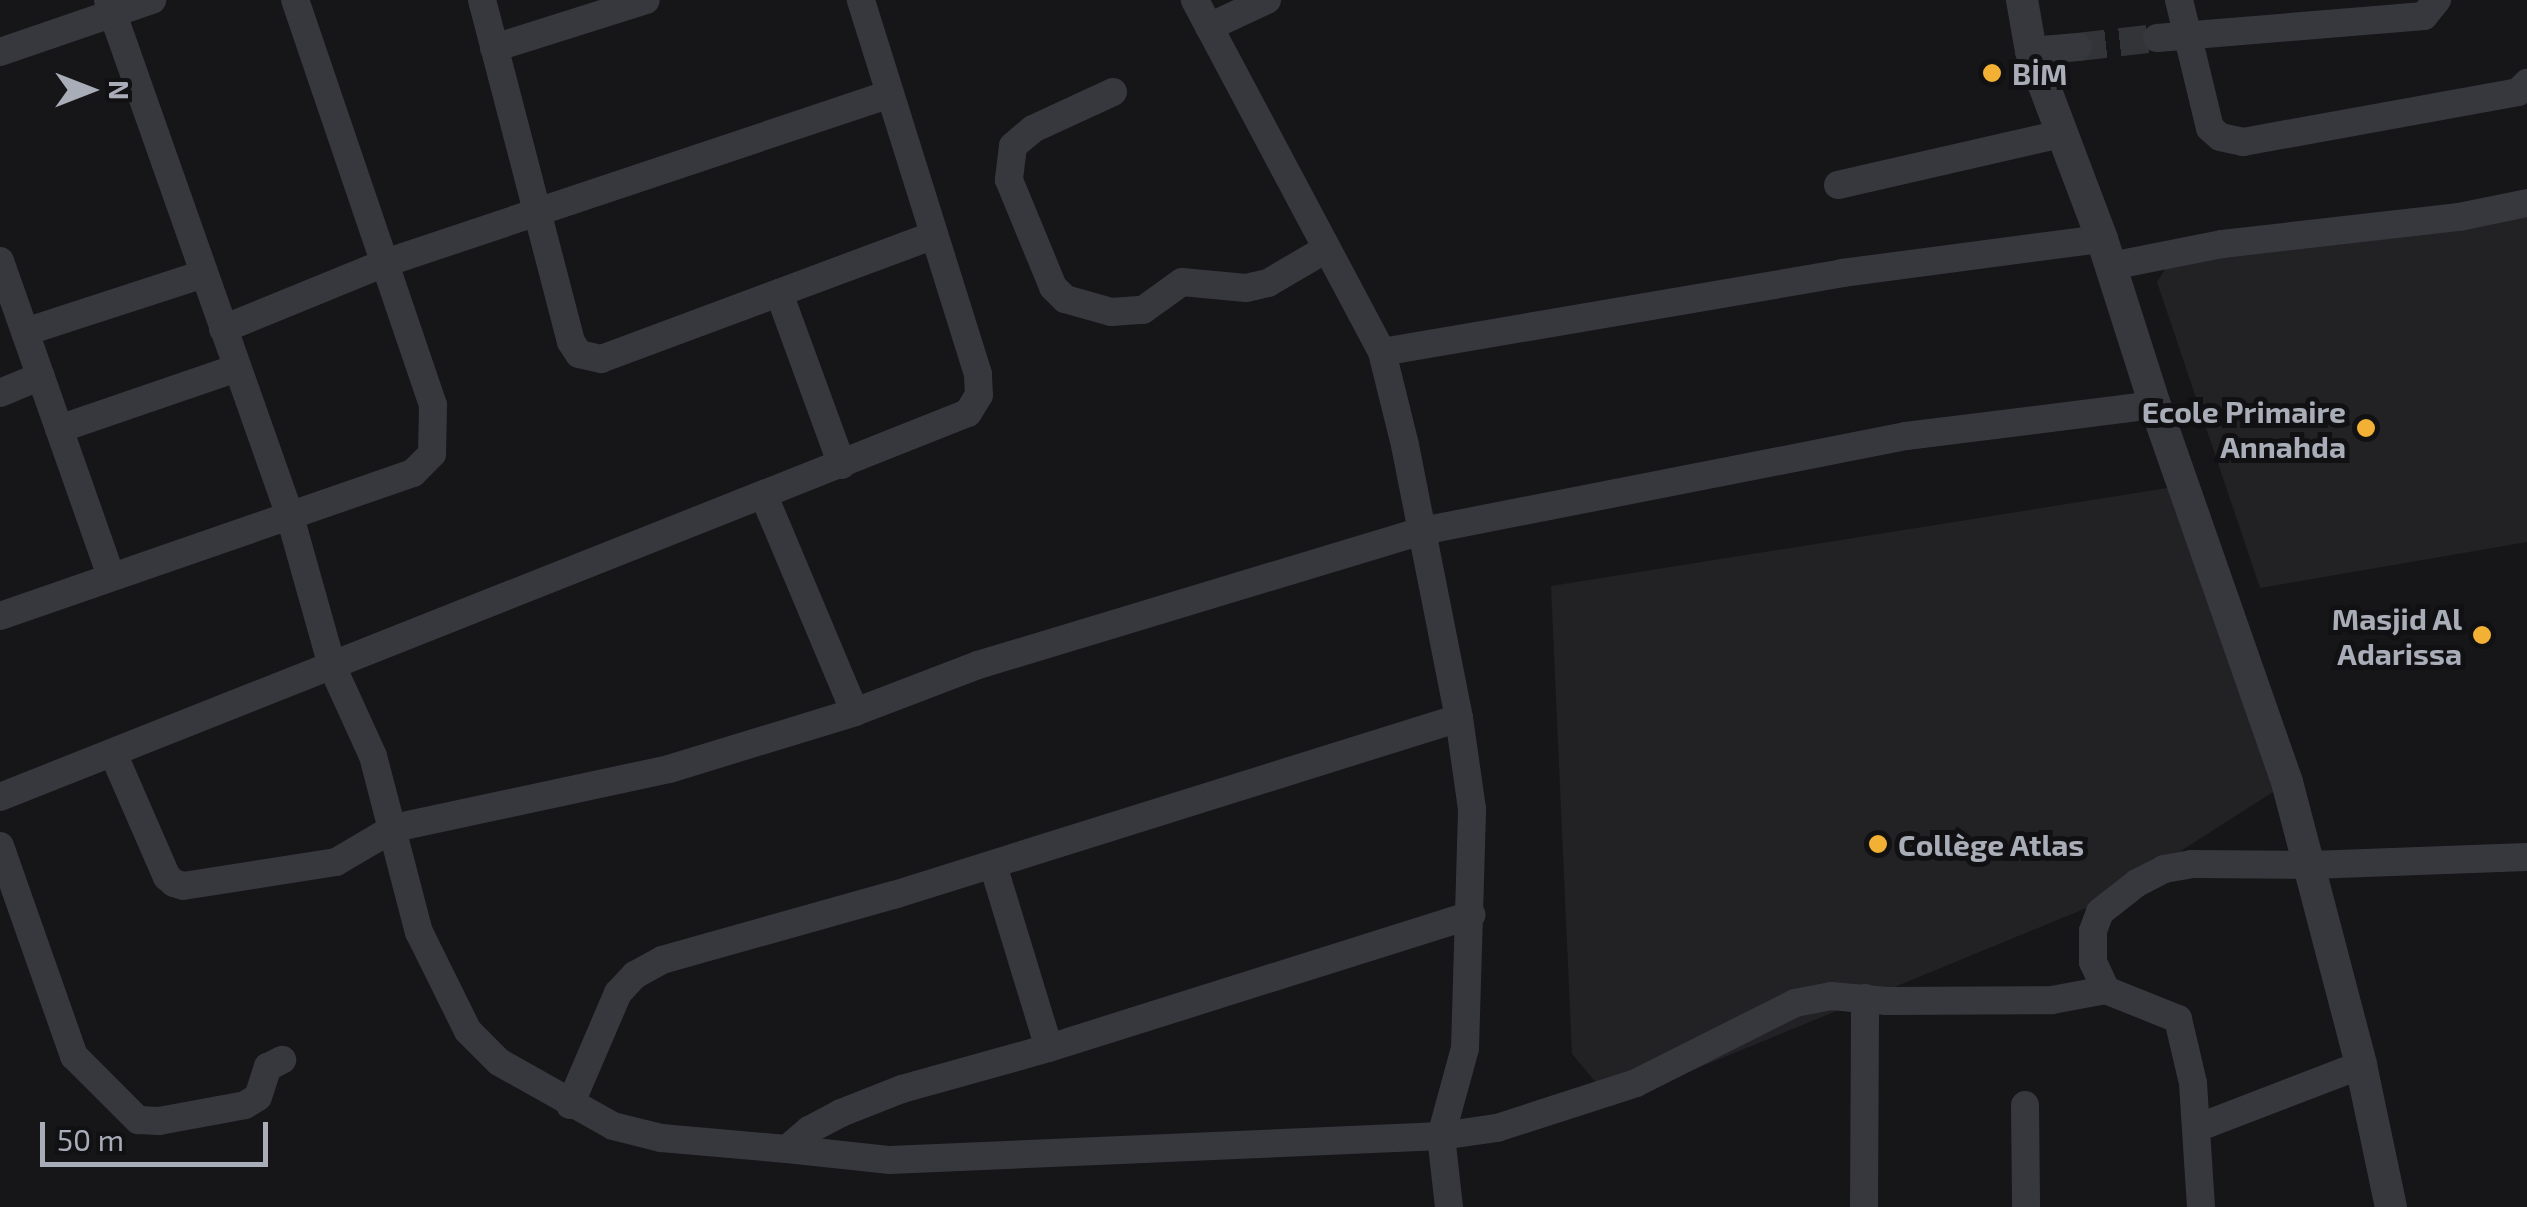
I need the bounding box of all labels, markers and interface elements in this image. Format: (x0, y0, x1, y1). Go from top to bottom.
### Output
north arrow (40, 40, 140, 140)
place label: BİM (2012, 55, 2067, 91)
marker: BİM (1981, 62, 2003, 84)
text: N (103, 80, 137, 100)
place label: Ecole Primaire Annahda (2142, 393, 2346, 464)
marker: Ecole Primaire Annahda (2355, 417, 2377, 439)
place label: Masjid Al Adarissa (2331, 600, 2462, 670)
marker: Masjid Al Adarissa (2471, 624, 2493, 646)
place label: Collège Atlas (1898, 826, 2085, 862)
marker: Collège Atlas (1867, 833, 1889, 855)
scale bar (45, 1102, 272, 1164)
text: 50 m (57, 1121, 124, 1157)

